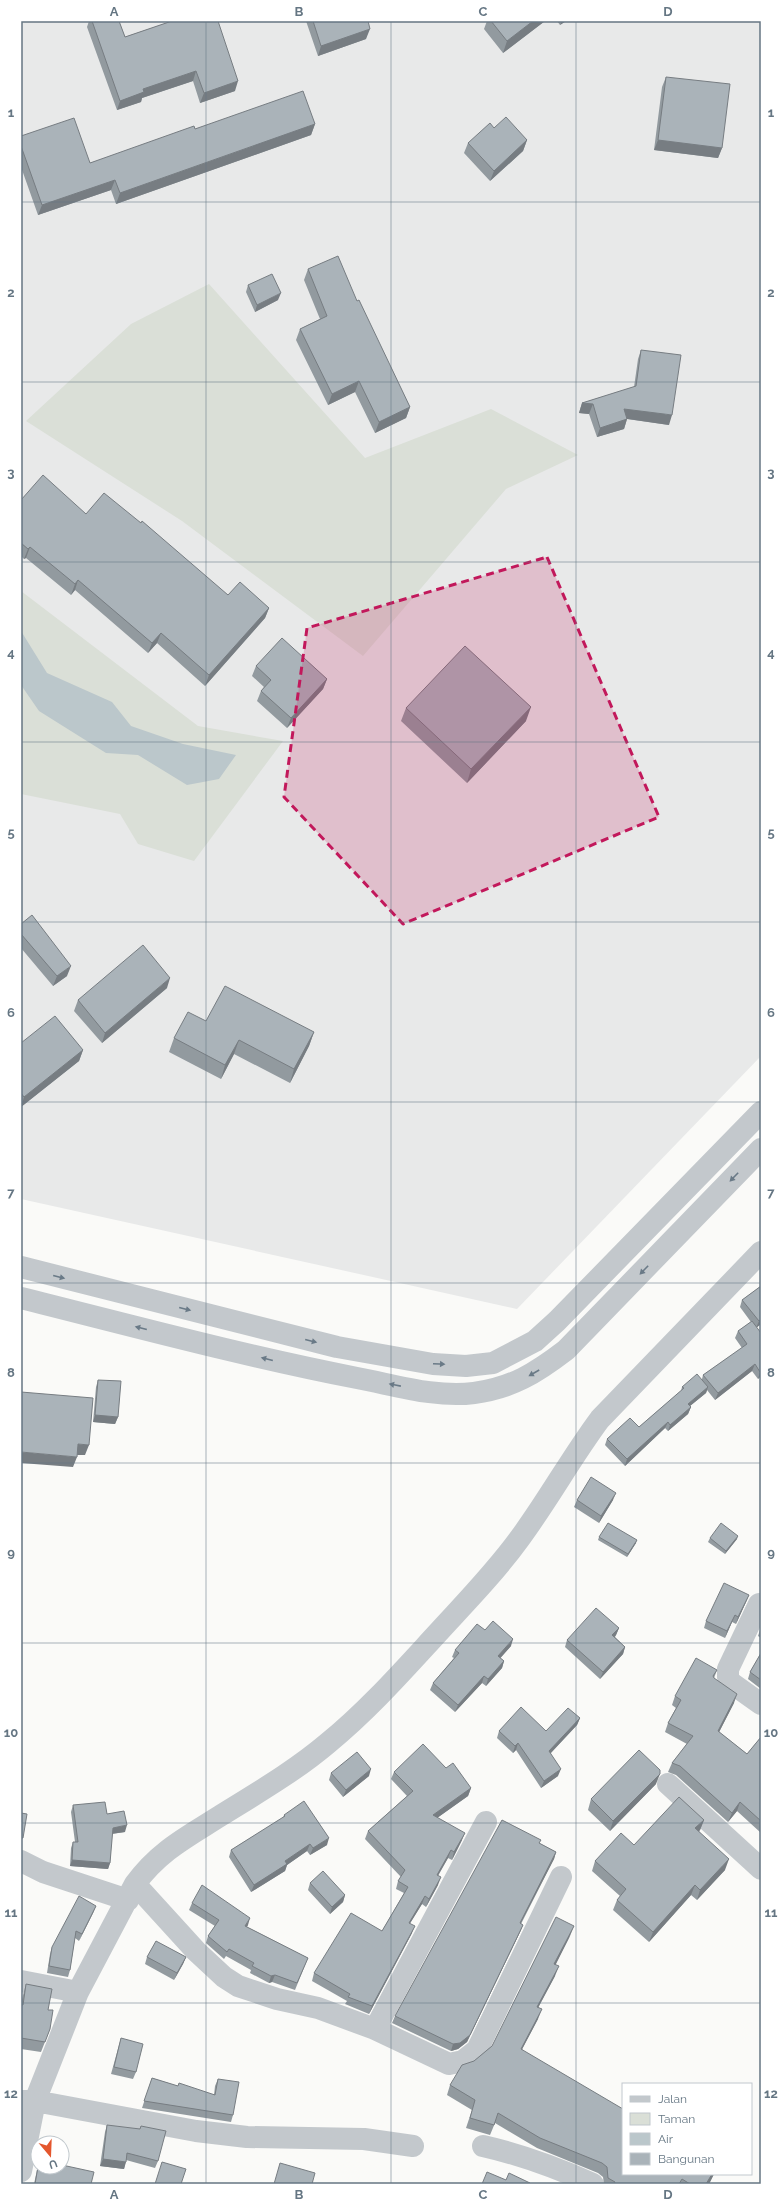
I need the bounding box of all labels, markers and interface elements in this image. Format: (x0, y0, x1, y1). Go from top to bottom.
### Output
text: A (110, 4, 119, 19)
text: B (295, 4, 304, 19)
text: C (479, 4, 488, 19)
text: D (663, 4, 673, 19)
text: 1 (8, 105, 15, 120)
text: 1 (768, 105, 775, 120)
text: 2 (7, 285, 15, 300)
text: 2 (767, 285, 775, 300)
text: 3 (7, 465, 15, 480)
text: 3 (767, 465, 775, 480)
text: 4 (7, 645, 15, 660)
text: 4 (767, 645, 775, 660)
text: 5 (7, 825, 15, 840)
text: 5 (767, 825, 775, 840)
text: 6 (7, 1005, 15, 1020)
text: 6 (767, 1005, 775, 1020)
one-way arrow (729, 1172, 739, 1182)
text: 7 (7, 1185, 15, 1200)
text: 7 (767, 1185, 775, 1200)
one-way arrow (639, 1265, 648, 1275)
one-way arrow (53, 1274, 65, 1280)
one-way arrow (179, 1306, 191, 1312)
one-way arrow (135, 1324, 147, 1330)
one-way arrow (305, 1338, 317, 1344)
one-way arrow (261, 1355, 274, 1361)
one-way arrow (433, 1361, 445, 1368)
text: 8 (7, 1365, 15, 1380)
text: 8 (767, 1365, 775, 1380)
one-way arrow (528, 1370, 540, 1377)
one-way arrow (389, 1382, 401, 1388)
text: 9 (7, 1545, 15, 1560)
text: 9 (767, 1545, 775, 1560)
text: 10 (4, 1725, 18, 1740)
text: 10 (764, 1725, 778, 1740)
text: 11 (5, 1905, 18, 1920)
text: 11 (765, 1905, 778, 1920)
legend (622, 2083, 752, 2175)
text: 12 (4, 2086, 18, 2101)
text: 12 (764, 2086, 778, 2101)
text: Jalan (658, 2092, 687, 2106)
text: Taman (658, 2112, 695, 2126)
text: Air (658, 2132, 674, 2146)
north arrow (30, 2135, 70, 2175)
text: Bangunan (658, 2152, 715, 2166)
text: U (47, 2156, 59, 2171)
text: A (110, 2187, 119, 2202)
text: B (295, 2187, 304, 2202)
text: C (479, 2187, 488, 2202)
text: D (663, 2187, 673, 2202)

